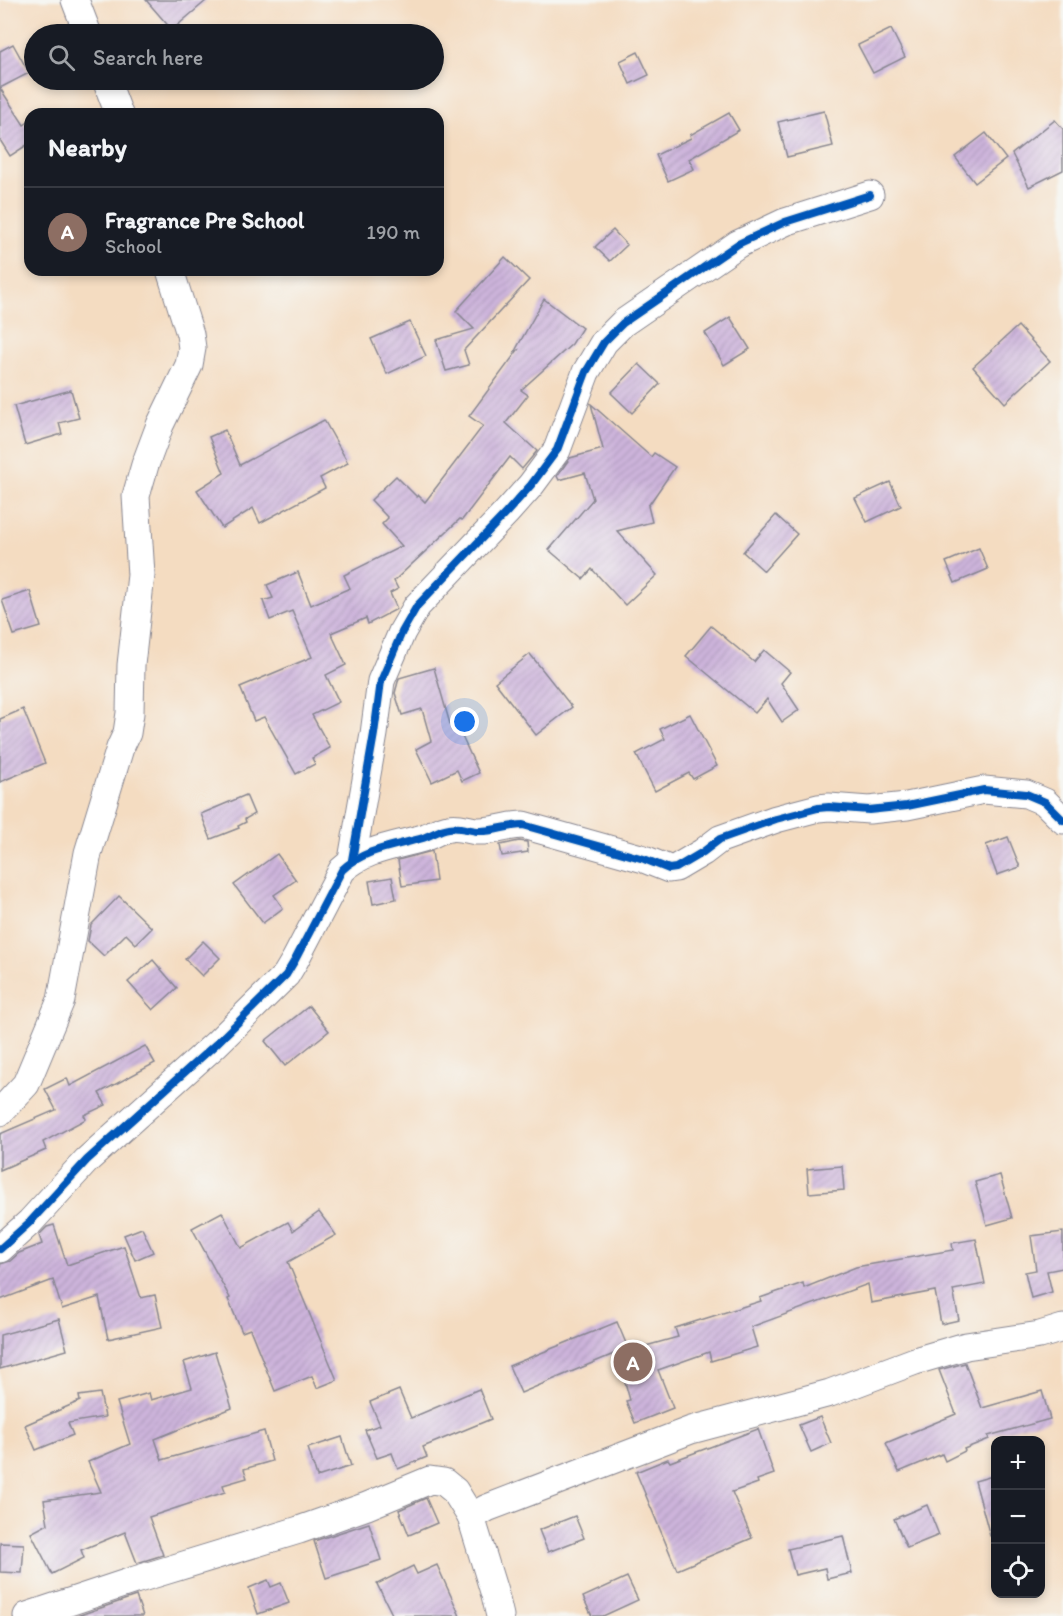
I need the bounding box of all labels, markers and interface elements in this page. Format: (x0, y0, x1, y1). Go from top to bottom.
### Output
search box (24, 24, 444, 90)
icon: search (45, 41, 78, 74)
text: Search here (93, 44, 203, 71)
text: Nearby (48, 131, 127, 163)
text: Fragrance Pre School (105, 207, 304, 234)
text: A (61, 220, 74, 244)
text: 190 m (367, 220, 420, 244)
text: School (105, 234, 162, 258)
your location (450, 707, 479, 736)
pin: A (614, 1340, 652, 1384)
map controls (991, 1436, 1045, 1598)
button: + (991, 1436, 1045, 1490)
button: − (991, 1490, 1045, 1544)
button: locate (991, 1544, 1045, 1598)

